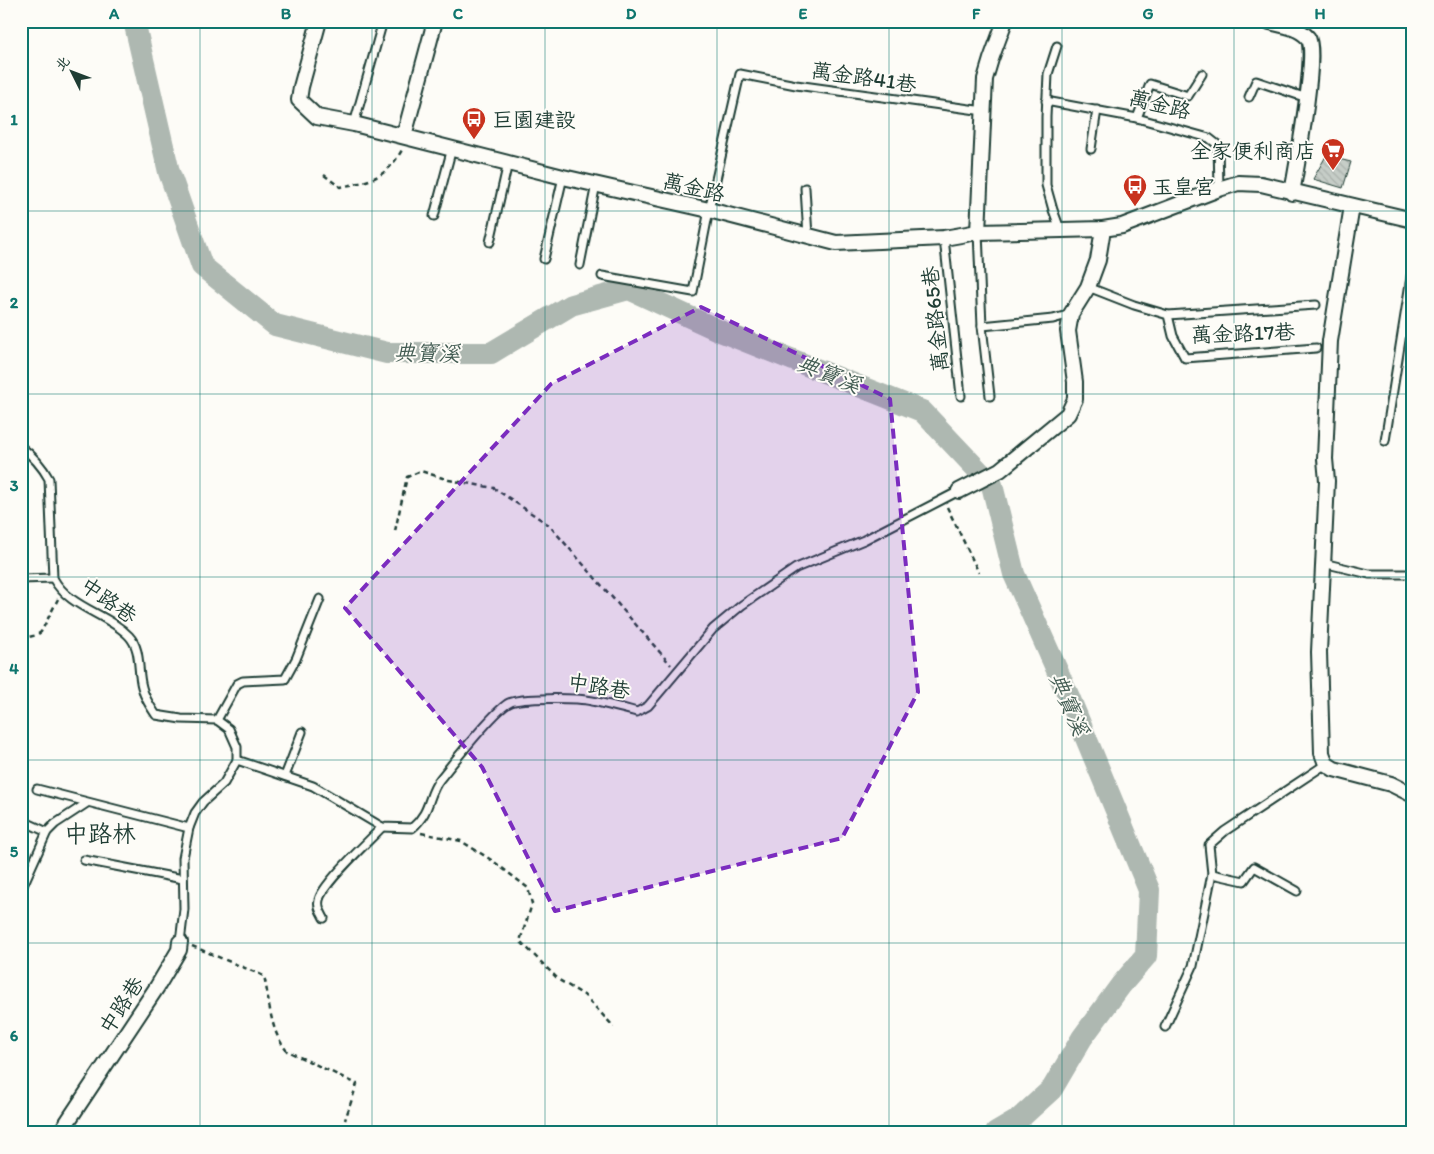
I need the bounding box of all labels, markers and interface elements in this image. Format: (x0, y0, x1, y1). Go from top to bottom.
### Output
text: A (108, 4, 120, 23)
text: B (281, 4, 292, 23)
text: C (453, 4, 464, 23)
text: D (626, 4, 637, 23)
text: E (799, 4, 808, 23)
text: F (972, 4, 981, 23)
text: G (1142, 4, 1154, 23)
text: H (1314, 4, 1326, 23)
north arrow (48, 48, 98, 98)
text: 北 (52, 53, 74, 75)
street label: 萬金路41巷 (810, 57, 918, 97)
street label: 萬金路 (1126, 84, 1194, 124)
bus stop icon: 巨園建設 (461, 106, 487, 140)
place label: 巨園建設 (492, 107, 576, 132)
text: 1 (10, 110, 18, 129)
supermarket icon: 全家便利商店 (1320, 137, 1346, 171)
place label: 全家便利商店 (1190, 138, 1316, 163)
street label: 萬金路 (660, 168, 728, 206)
bus stop icon: 玉皇宮 (1122, 173, 1148, 207)
place label: 玉皇宮 (1152, 174, 1215, 199)
street label: 萬金路65巷 (917, 265, 953, 373)
text: 2 (10, 293, 19, 312)
street label: 萬金路17巷 (1191, 319, 1295, 347)
water label: 典寶溪 (394, 339, 461, 367)
water label: 典寶溪 (793, 349, 866, 399)
text: 3 (10, 476, 19, 495)
street label: 中路巷 (76, 572, 142, 628)
text: 4 (9, 659, 19, 678)
water label: 典寶溪 (1044, 668, 1095, 741)
street label: 中路巷 (566, 669, 632, 703)
district label: 中路林 (64, 819, 136, 848)
text: 5 (10, 842, 19, 861)
street label: 中路巷 (93, 972, 149, 1038)
text: 6 (10, 1026, 19, 1045)

